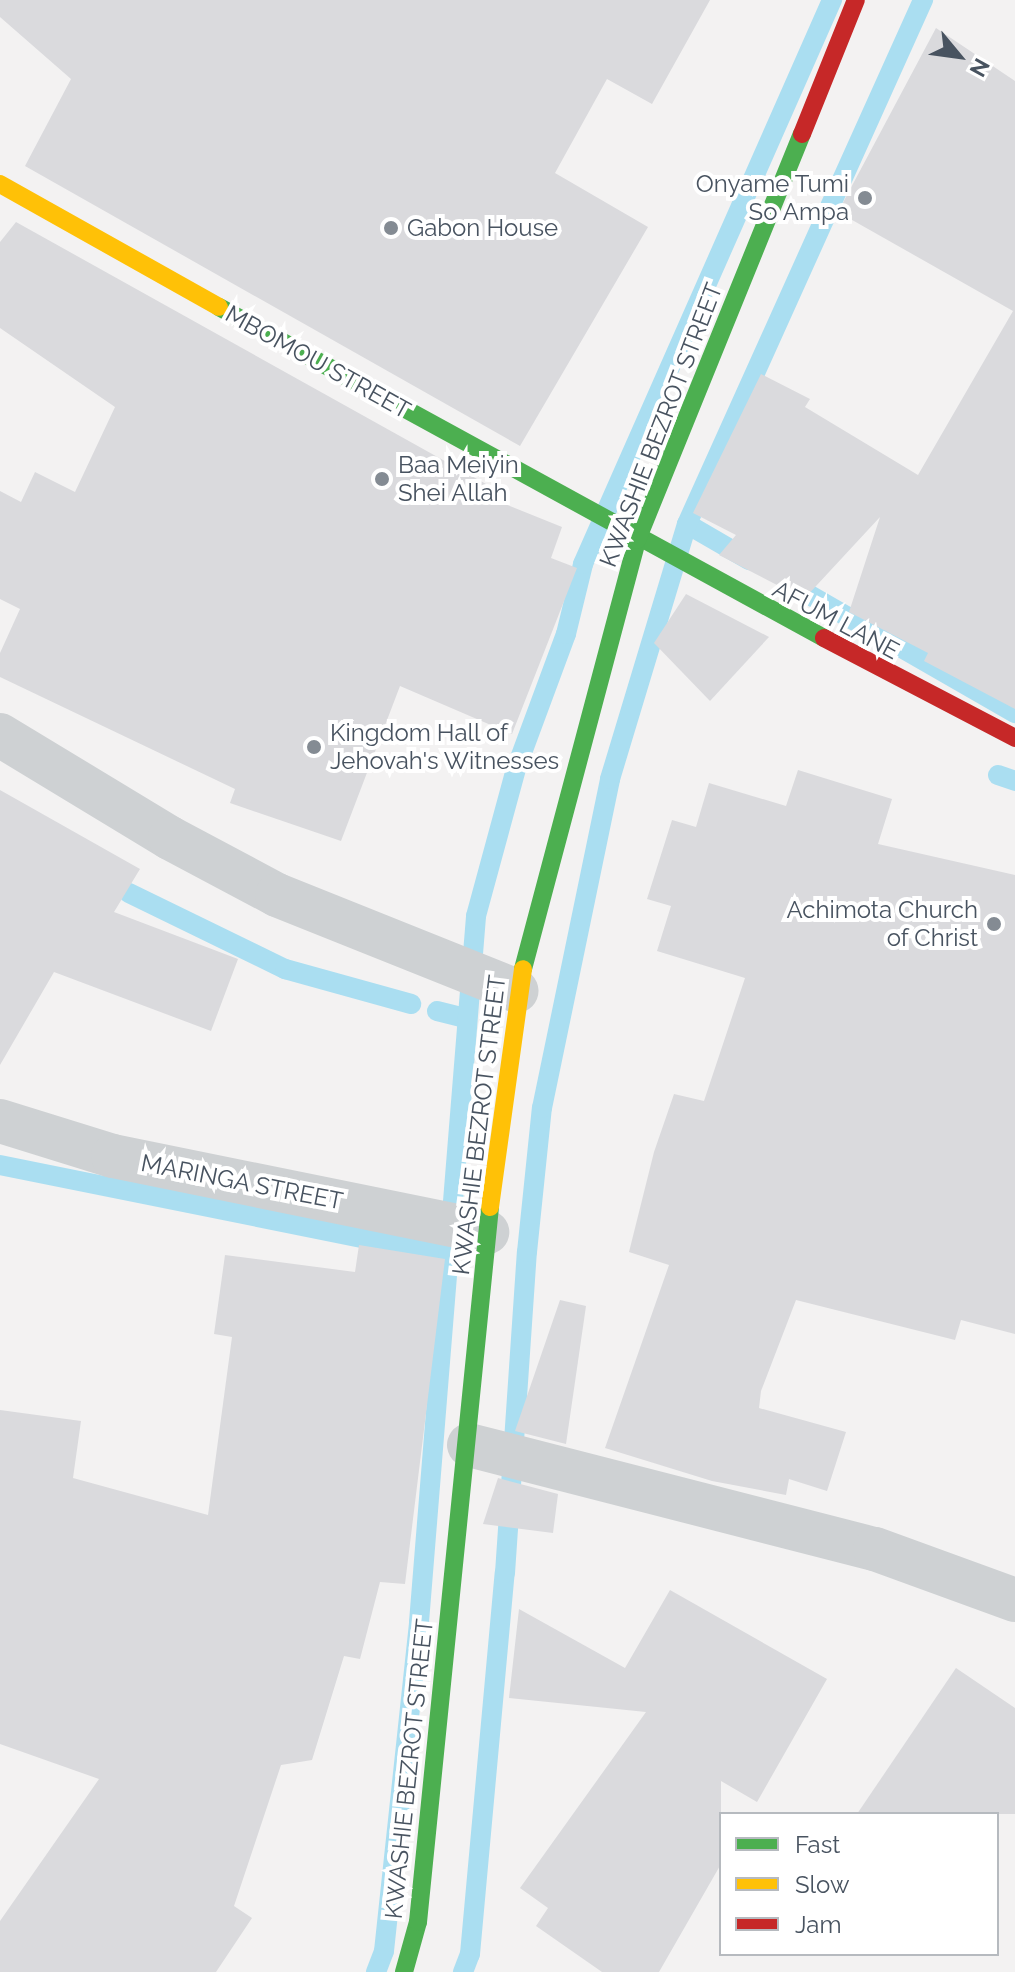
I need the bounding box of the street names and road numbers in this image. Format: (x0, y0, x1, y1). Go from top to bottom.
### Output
street label: KWASHIE BEZROT STREET (593, 279, 729, 571)
street label: MBOMOU STREET (220, 299, 416, 425)
street label: AFUM LANE (768, 575, 904, 665)
street label: KWASHIE BEZROT STREET (446, 973, 512, 1277)
street label: MARINGA STREET (138, 1148, 346, 1216)
street label: KWASHIE BEZROT STREET (379, 1617, 439, 1921)

